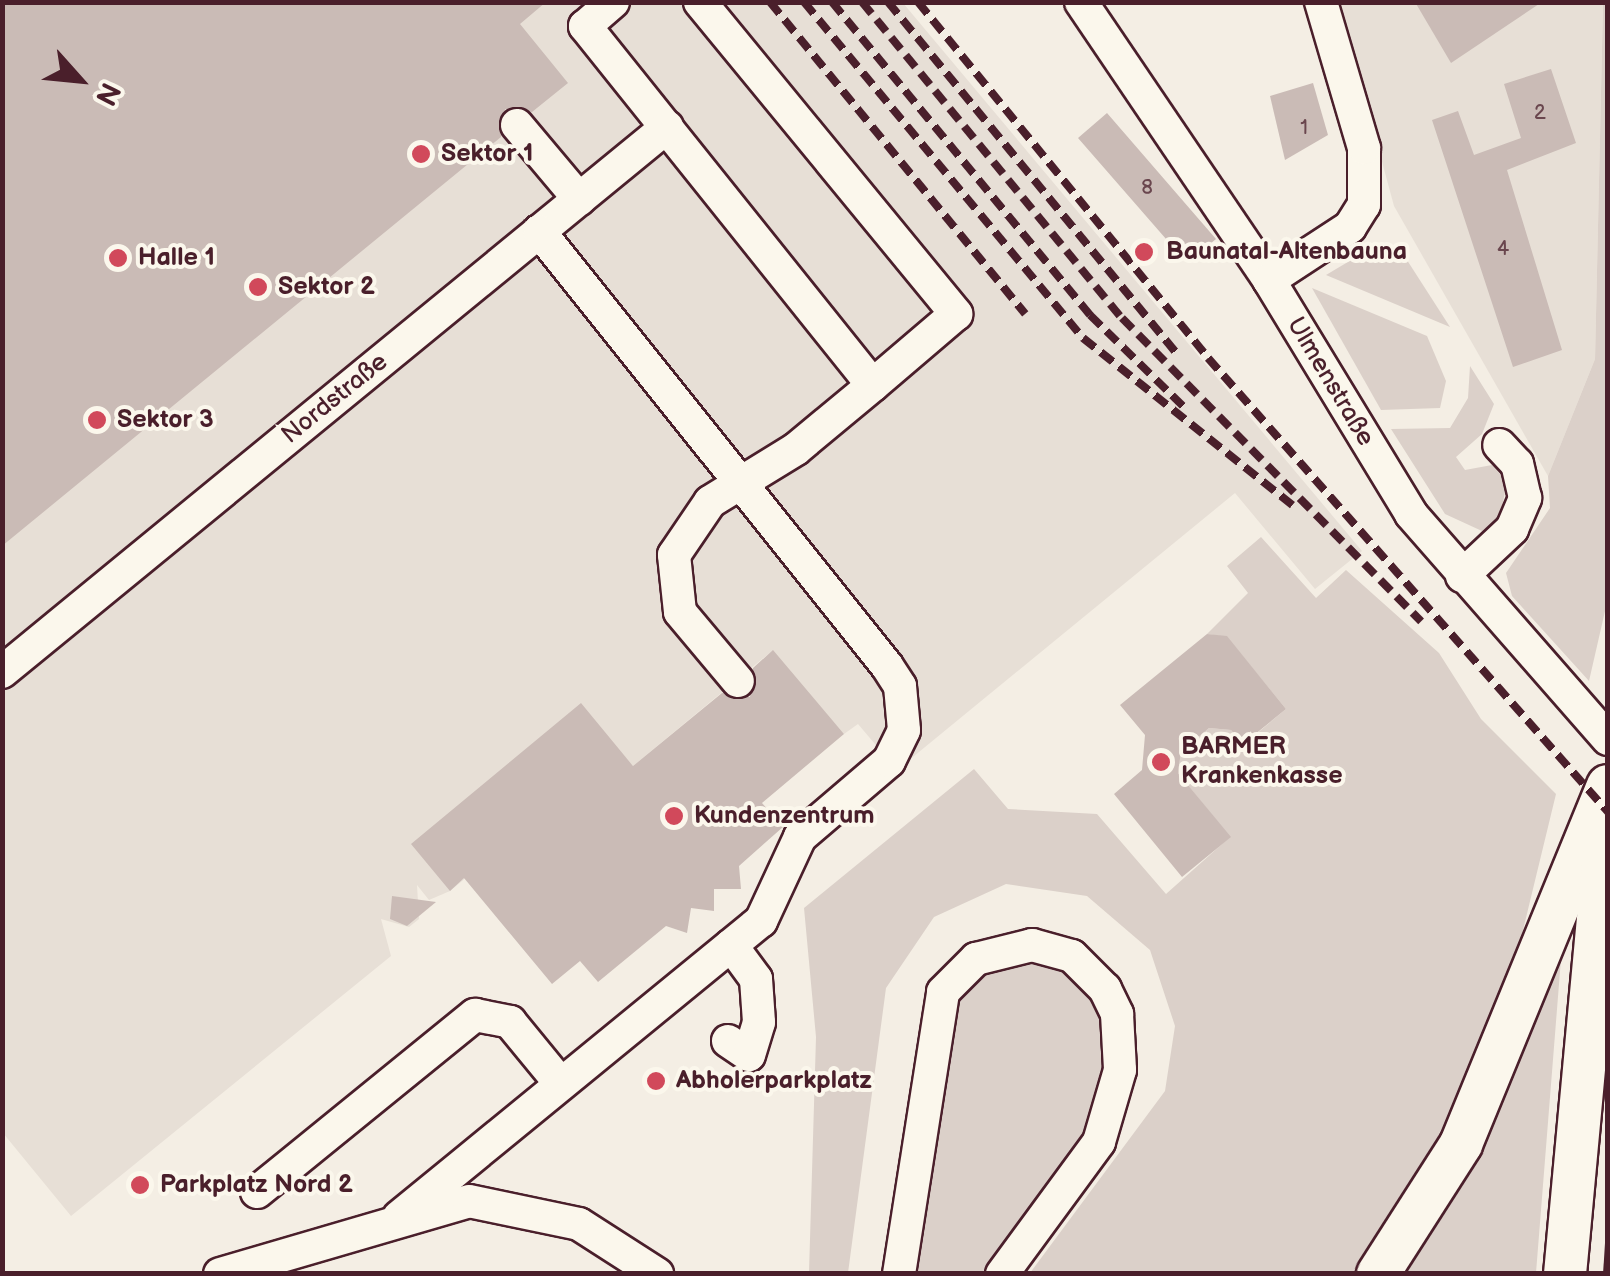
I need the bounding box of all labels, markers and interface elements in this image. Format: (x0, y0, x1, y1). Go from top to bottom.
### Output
north arrow (30, 30, 130, 130)
text: N (88, 77, 127, 111)
house number: 2 (1534, 101, 1546, 125)
house number: 1 (1300, 116, 1308, 140)
place label: Sektor 1 (441, 139, 534, 169)
marker: Sektor 1 (410, 143, 432, 165)
house number: 8 (1141, 176, 1153, 200)
place label: Baunatal-Altenbauna (1166, 237, 1407, 267)
house number: 4 (1497, 237, 1509, 261)
marker: Baunatal-Altenbauna (1131, 239, 1157, 265)
place label: Halle 1 (138, 243, 215, 273)
marker: Halle 1 (107, 247, 129, 269)
place label: Sektor 2 (278, 272, 375, 302)
marker: Sektor 2 (247, 276, 269, 298)
street label: Ulmenstraße (1280, 312, 1380, 452)
street label: Nordstraße (276, 347, 394, 451)
place label: Sektor 3 (117, 405, 214, 435)
marker: Sektor 3 (86, 409, 108, 431)
place label: BARMER Krankenkasse (1181, 733, 1343, 792)
marker: BARMER Krankenkasse (1150, 751, 1172, 773)
place label: Kundenzentrum (694, 801, 874, 831)
marker: Kundenzentrum (663, 805, 685, 827)
place label: Abholerparkplatz (676, 1066, 872, 1096)
marker: Abholerparkplatz (645, 1070, 667, 1092)
place label: Parkplatz Nord 2 (160, 1170, 353, 1200)
marker: Parkplatz Nord 2 (129, 1174, 151, 1196)

